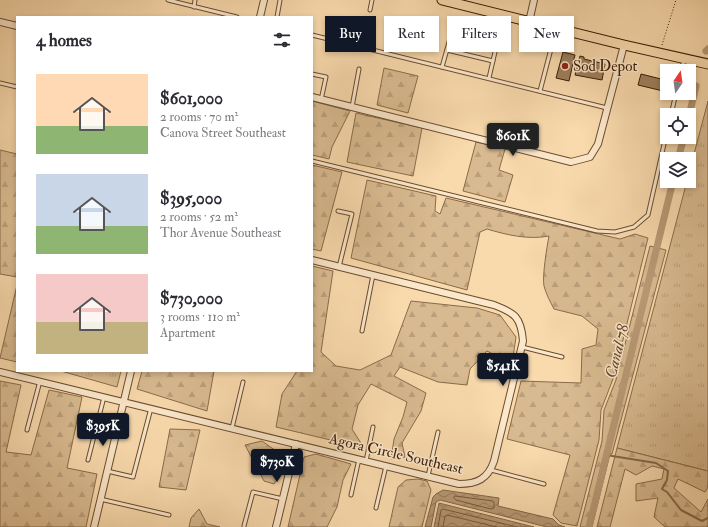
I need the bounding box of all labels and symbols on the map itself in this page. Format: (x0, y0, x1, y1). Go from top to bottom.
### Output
place label: Sod Depot (573, 57, 637, 77)
marker: Sod Depot (560, 61, 570, 71)
north arrow (660, 64, 696, 100)
pin: $601K (485, 123, 541, 157)
water label: Canal 78 (601, 322, 633, 380)
pin: $541K (475, 353, 531, 387)
pin: $395K (75, 413, 131, 447)
street label: Agora Circle Southeast (326, 429, 465, 479)
pin: $730K (249, 449, 305, 483)

